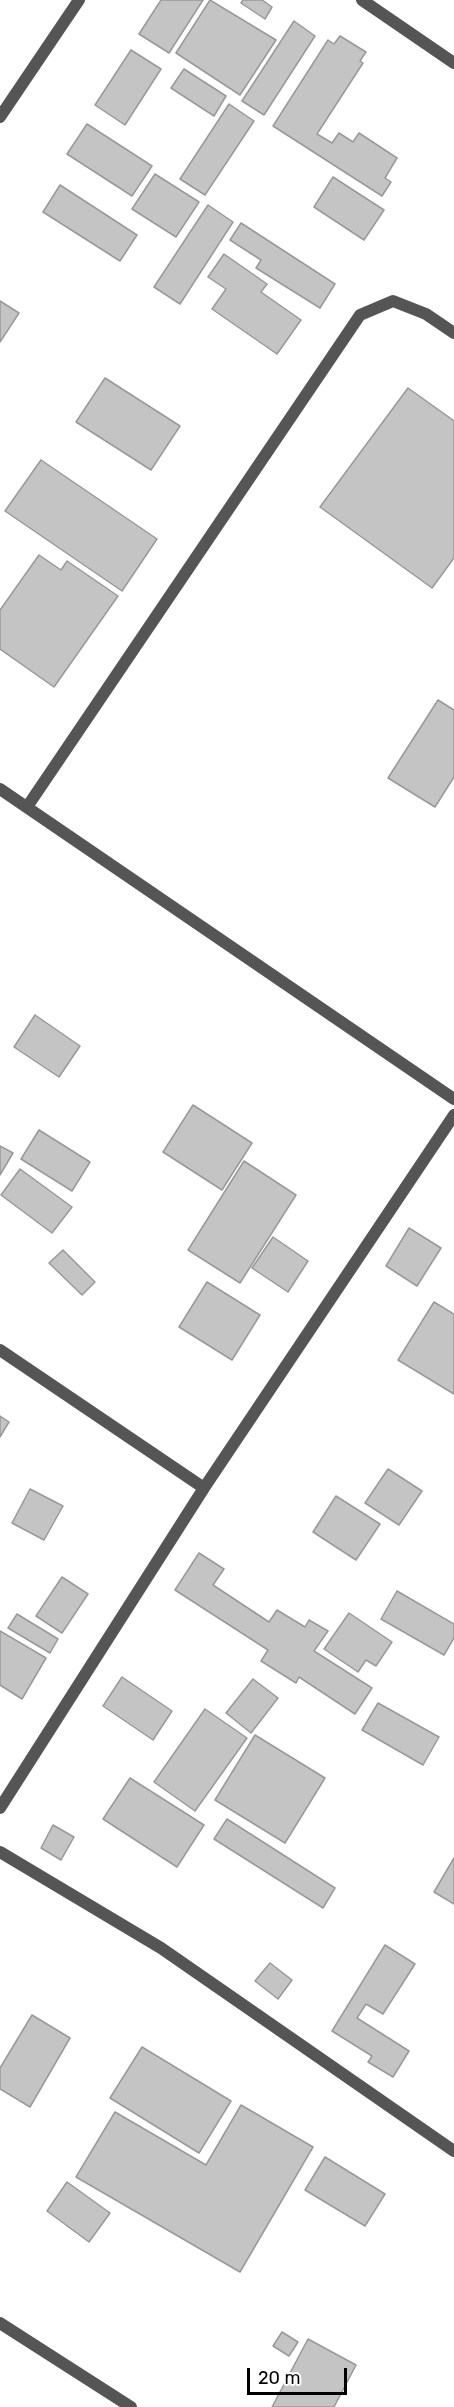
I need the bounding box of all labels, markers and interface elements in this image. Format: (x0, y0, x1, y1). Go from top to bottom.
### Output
scale bar (250, 2356, 350, 2394)
text: 20 m (258, 2367, 300, 2389)

